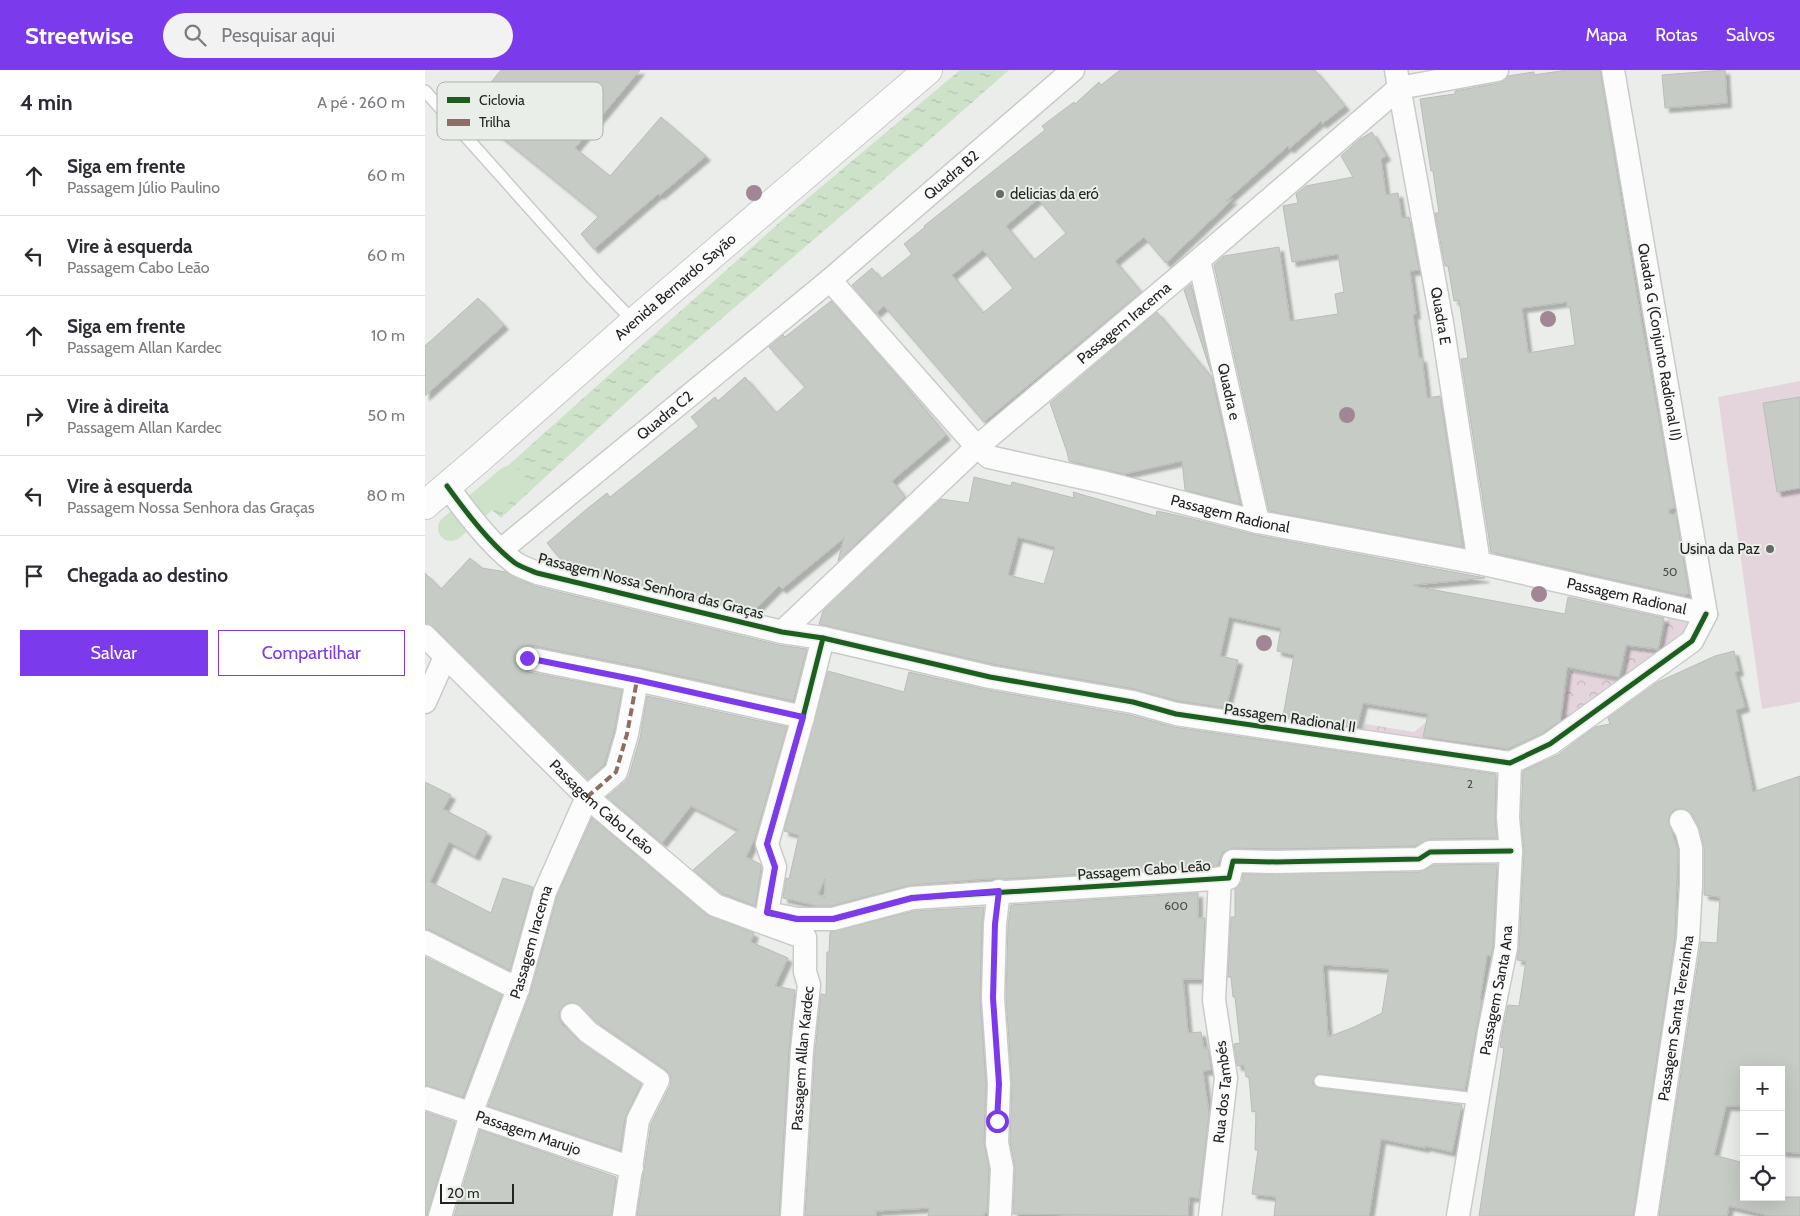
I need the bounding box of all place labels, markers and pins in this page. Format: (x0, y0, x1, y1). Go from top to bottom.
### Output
place label: delicias da eró (1010, 185, 1099, 203)
marker: delicias da eró (994, 188, 1006, 200)
place label: Usina da Paz (1679, 540, 1760, 558)
marker: Usina da Paz (1764, 543, 1776, 555)

